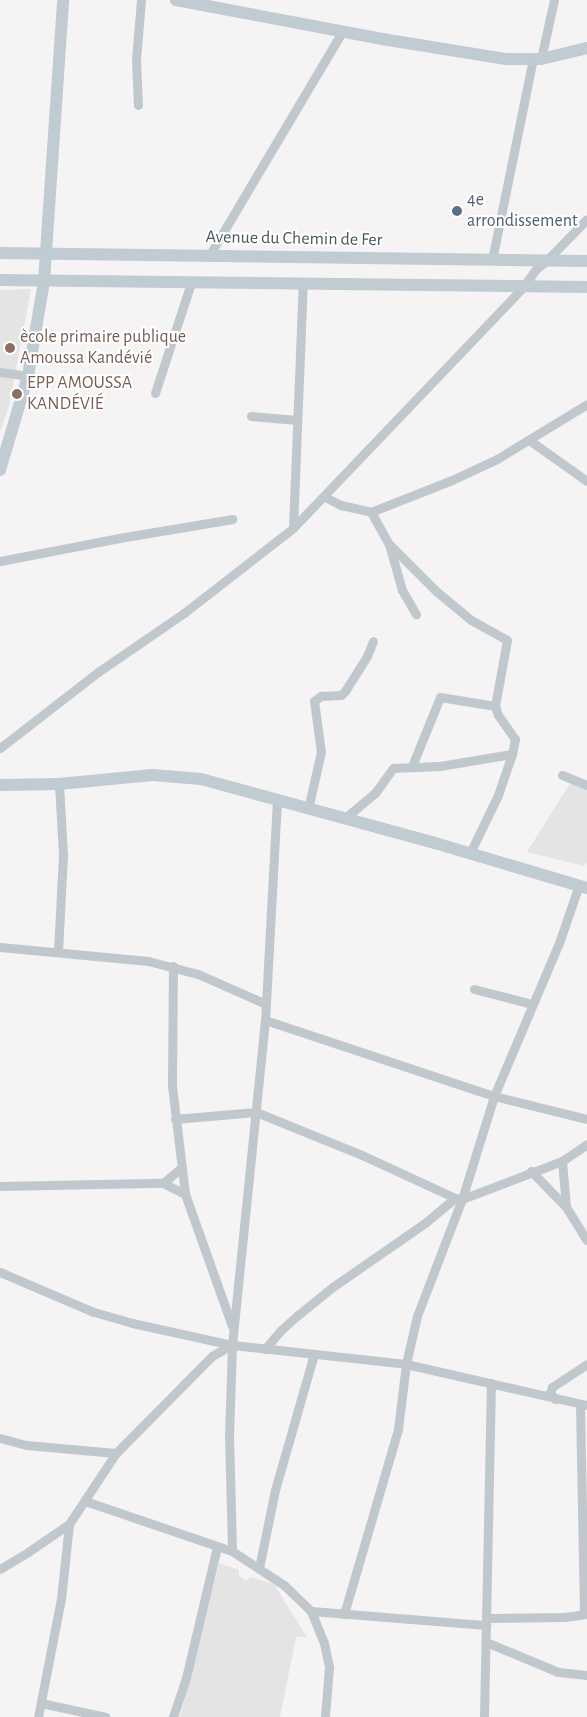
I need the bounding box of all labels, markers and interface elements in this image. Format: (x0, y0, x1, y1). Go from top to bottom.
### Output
place label: 4e arrondissement (467, 190, 578, 232)
marker: 4e arrondissement (451, 205, 463, 217)
street label: Avenue du Chemin de Fer (205, 227, 383, 251)
place label: ècole primaire publique Amoussa Kandévié (20, 327, 186, 369)
marker: ècole primaire publique Amoussa Kandévié (4, 342, 16, 354)
place label: EPP AMOUSSA KANDÉVIÉ (27, 373, 132, 416)
marker: EPP AMOUSSA KANDÉVIÉ (11, 388, 23, 400)

